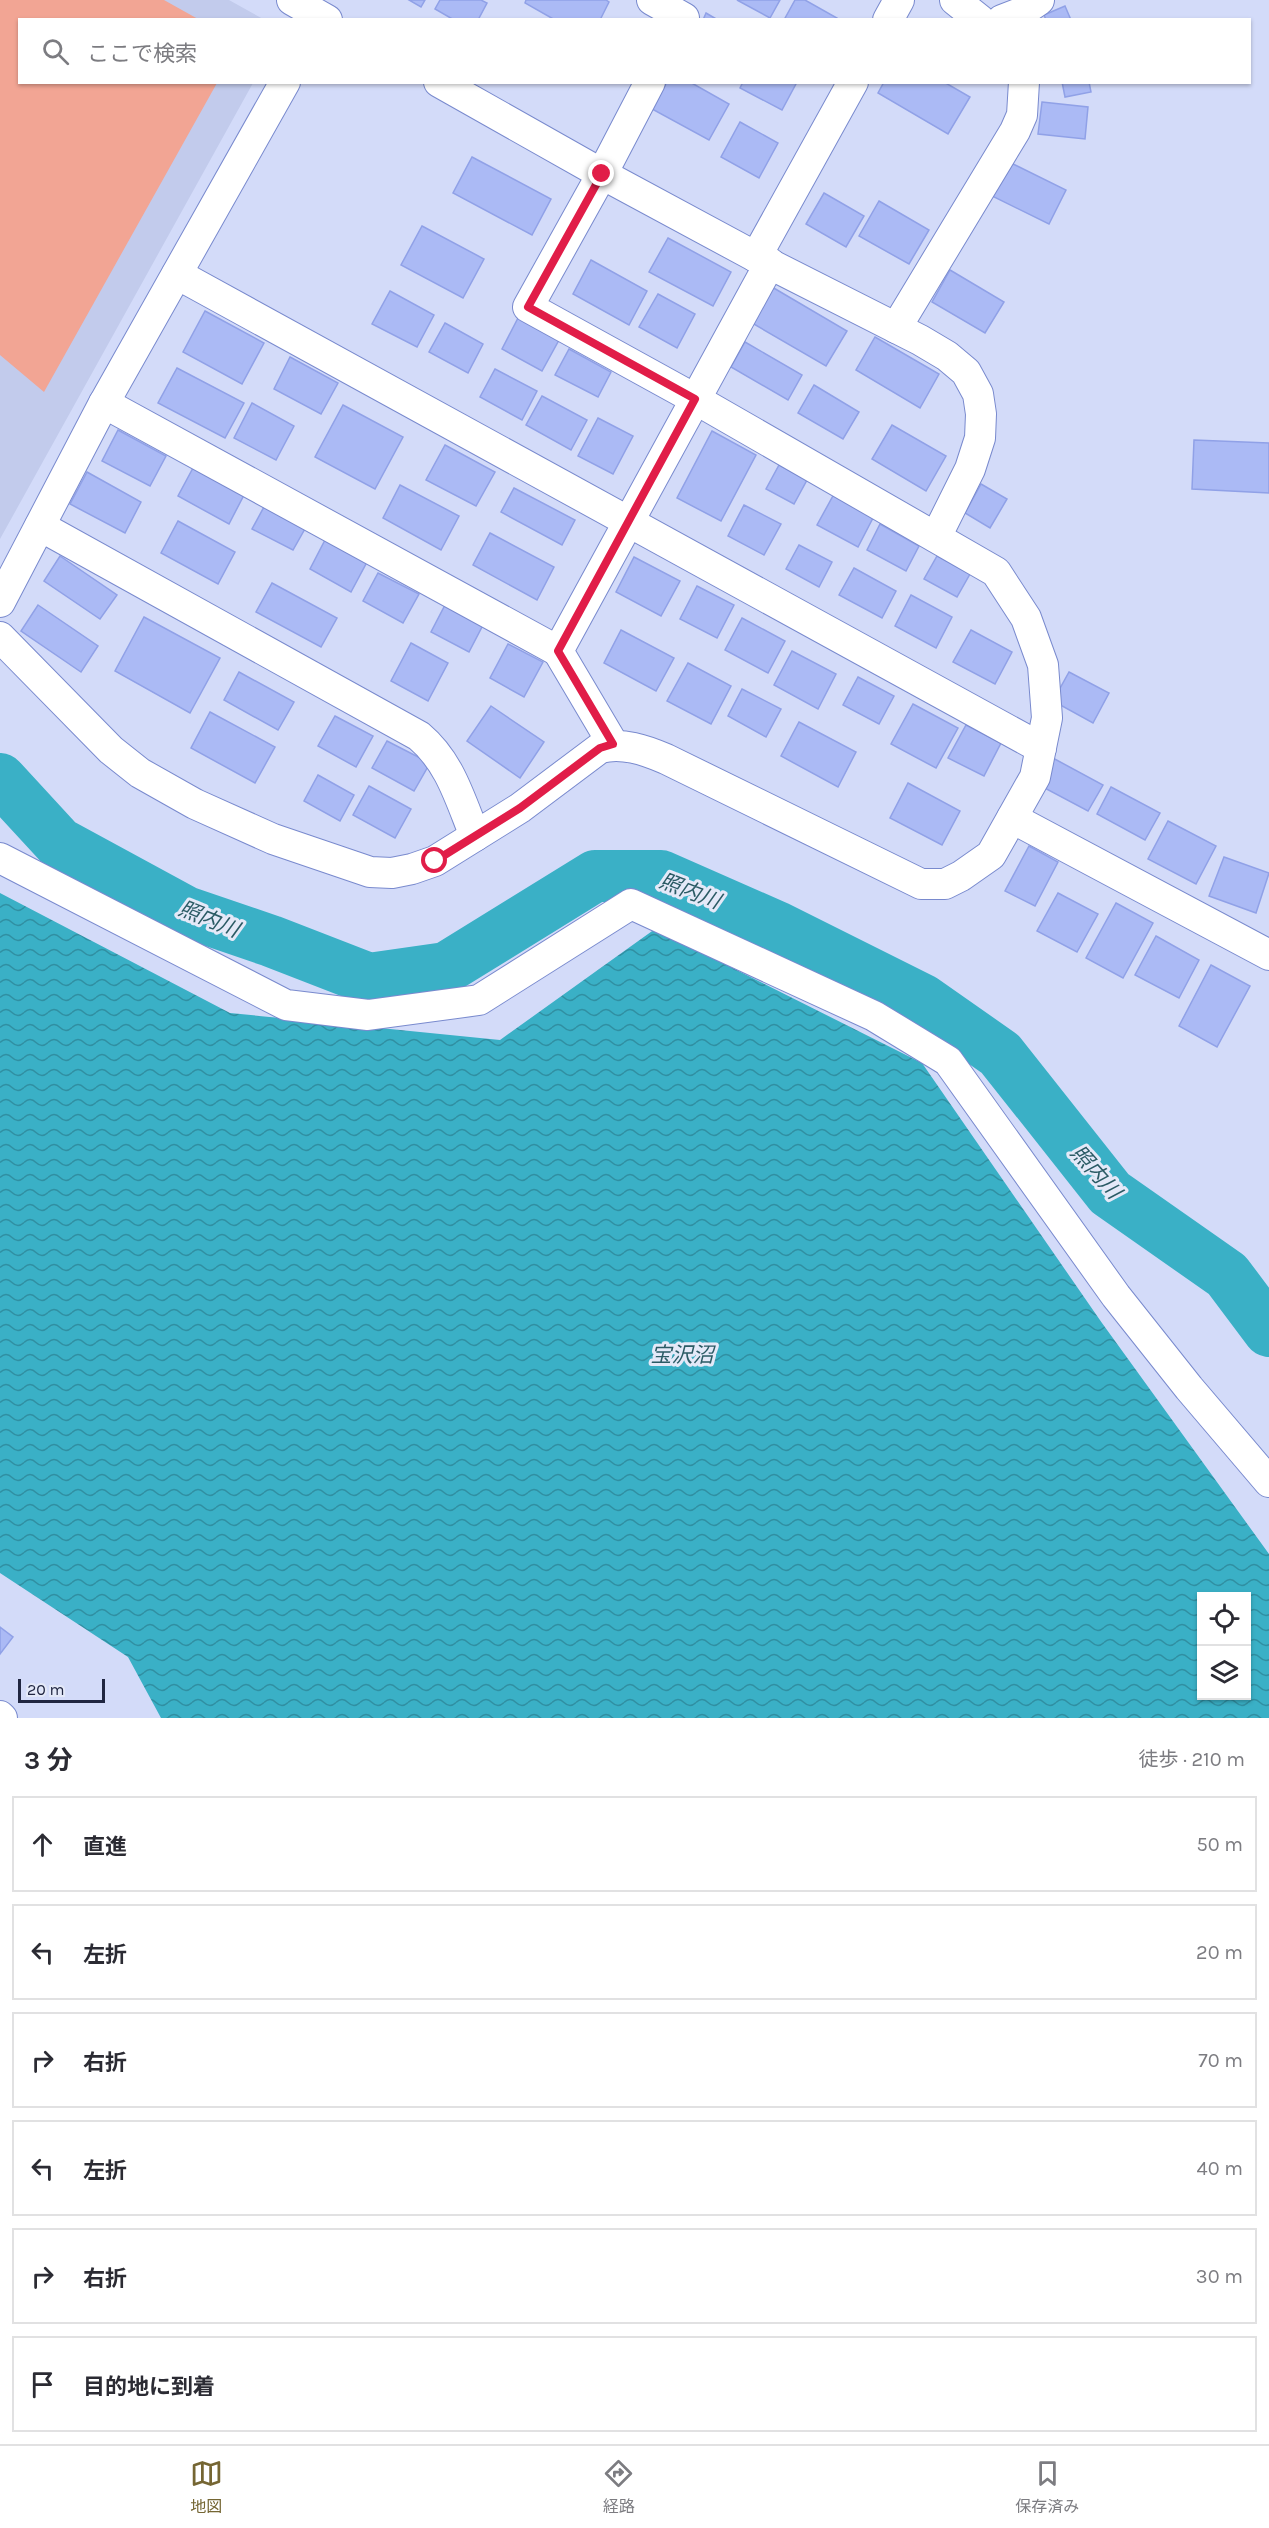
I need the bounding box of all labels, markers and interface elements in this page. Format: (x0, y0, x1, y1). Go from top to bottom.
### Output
search box (18, 18, 1251, 84)
icon: search (39, 35, 72, 68)
text: ここで検索 (87, 41, 197, 67)
route end (588, 160, 614, 186)
route start (421, 847, 447, 873)
water label: 照内川 (656, 869, 726, 914)
water label: 照内川 (175, 896, 245, 943)
water label: 照内川 (1066, 1141, 1127, 1205)
water label: 宝沢沼 (651, 1343, 716, 1367)
map controls (1197, 1592, 1251, 1700)
button: locate (1197, 1592, 1251, 1646)
button: layers (1197, 1646, 1251, 1700)
scale bar (18, 1676, 105, 1704)
text: 20 m (27, 1680, 65, 1699)
text: 3 分 (24, 1745, 73, 1776)
text: 徒歩 · 210 m (1138, 1748, 1245, 1771)
icon: ahead (26, 1828, 59, 1861)
text: 50 m (1196, 1833, 1243, 1856)
text: 直進 (83, 1834, 127, 1860)
icon: left (26, 1936, 59, 1969)
text: 20 m (1196, 1941, 1243, 1964)
text: 左折 (83, 1942, 127, 1968)
icon: right (26, 2044, 59, 2077)
text: 70 m (1198, 2049, 1243, 2072)
text: 右折 (83, 2050, 127, 2076)
icon: left (26, 2152, 59, 2185)
text: 40 m (1197, 2157, 1243, 2180)
text: 左折 (83, 2158, 127, 2184)
icon: right (26, 2260, 59, 2293)
text: 30 m (1196, 2265, 1243, 2288)
text: 右折 (83, 2266, 127, 2292)
icon: arrive (26, 2368, 59, 2401)
text: 目的地に到着 (83, 2374, 215, 2400)
tab: 地図 (190, 2457, 223, 2517)
tab: 経路 (602, 2457, 635, 2517)
tab: 保存済み (1015, 2457, 1079, 2517)

